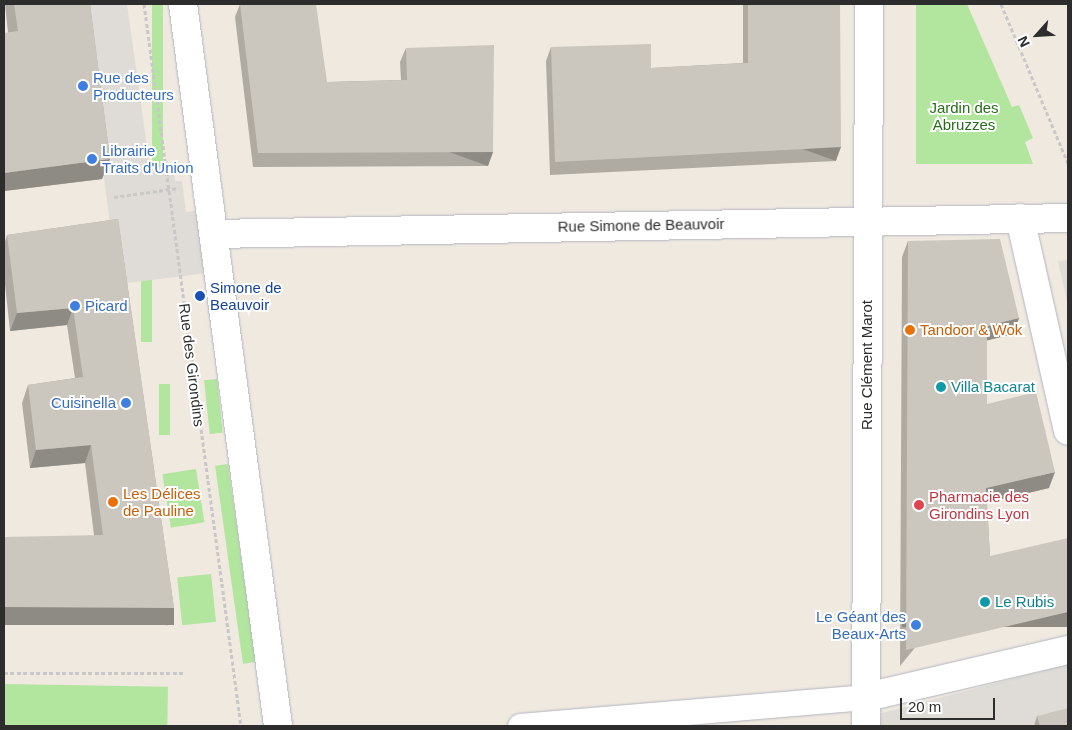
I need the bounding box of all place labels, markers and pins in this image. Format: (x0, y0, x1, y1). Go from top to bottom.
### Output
place label: Rue des Producteurs (93, 68, 174, 103)
marker: Rue des Producteurs (77, 80, 89, 92)
place label: Librairie Traits d'Union (102, 141, 194, 176)
marker: Librairie Traits d'Union (86, 153, 98, 165)
place label: Simone de Beauvoir (210, 278, 282, 313)
marker: Simone de Beauvoir (194, 290, 206, 302)
place label: Picard (85, 297, 128, 315)
marker: Picard (69, 300, 81, 312)
place label: Tandoor & Wok (920, 321, 1022, 339)
marker: Tandoor & Wok (904, 324, 916, 336)
place label: Villa Bacarat (951, 378, 1035, 396)
marker: Villa Bacarat (935, 381, 947, 393)
place label: Cuisinella (51, 394, 116, 412)
marker: Cuisinella (120, 397, 132, 409)
place label: Les Délices de Pauline (123, 484, 201, 519)
place label: Pharmacie des Girondins Lyon (929, 487, 1029, 522)
marker: Les Délices de Pauline (107, 496, 119, 508)
marker: Pharmacie des Girondins Lyon (913, 499, 925, 511)
place label: Le Rubis (995, 593, 1054, 611)
marker: Le Rubis (979, 596, 991, 608)
place label: Le Géant des Beaux-Arts (816, 607, 906, 642)
marker: Le Géant des Beaux-Arts (910, 619, 922, 631)

